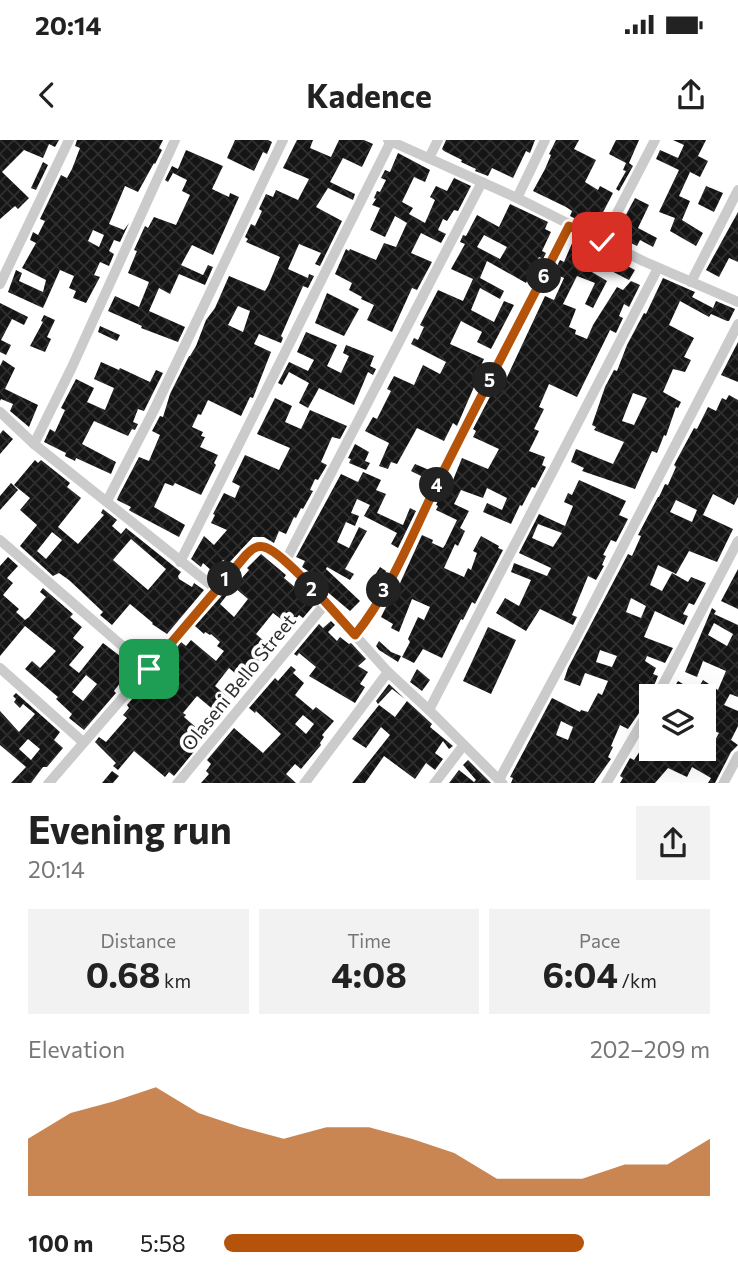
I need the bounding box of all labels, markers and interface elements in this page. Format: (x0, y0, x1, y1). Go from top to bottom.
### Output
text: 20:14 (35, 9, 102, 40)
text: Kadence (306, 75, 432, 115)
icon: back (28, 76, 66, 114)
icon: share (672, 76, 710, 114)
pin (572, 212, 632, 272)
icon: check (583, 223, 621, 261)
pin: 6 (526, 258, 562, 294)
text: 6 (538, 264, 549, 287)
pin: 5 (472, 362, 508, 398)
text: 5 (484, 368, 495, 391)
pin: 4 (420, 468, 454, 502)
text: 4 (431, 473, 442, 496)
pin: 1 (208, 562, 243, 597)
text: 1 (220, 567, 229, 590)
pin: 2 (294, 572, 330, 606)
pin: 3 (366, 573, 402, 608)
text: 2 (306, 577, 317, 600)
text: 3 (378, 578, 389, 601)
street label: Olaseni Bello Street (176, 609, 300, 755)
pin (119, 639, 179, 699)
icon: arrive (130, 650, 168, 688)
map controls (639, 684, 716, 761)
button: layers (639, 684, 716, 761)
text: Evening run (28, 805, 232, 852)
button: share (636, 806, 710, 880)
text: 20:14 (28, 855, 85, 883)
text: Distance (101, 929, 176, 952)
text: Time (347, 929, 391, 952)
text: Pace (579, 929, 620, 952)
text: 0.68 (86, 952, 160, 995)
text: 4:08 (331, 952, 407, 995)
text: 6:04 (542, 952, 618, 995)
text: km (160, 969, 191, 992)
text: /km (618, 969, 657, 992)
text: Elevation (28, 1035, 125, 1063)
text: 202–209 m (590, 1035, 710, 1063)
text: 100 m (28, 1229, 93, 1257)
text: 5:58 (140, 1229, 186, 1257)

